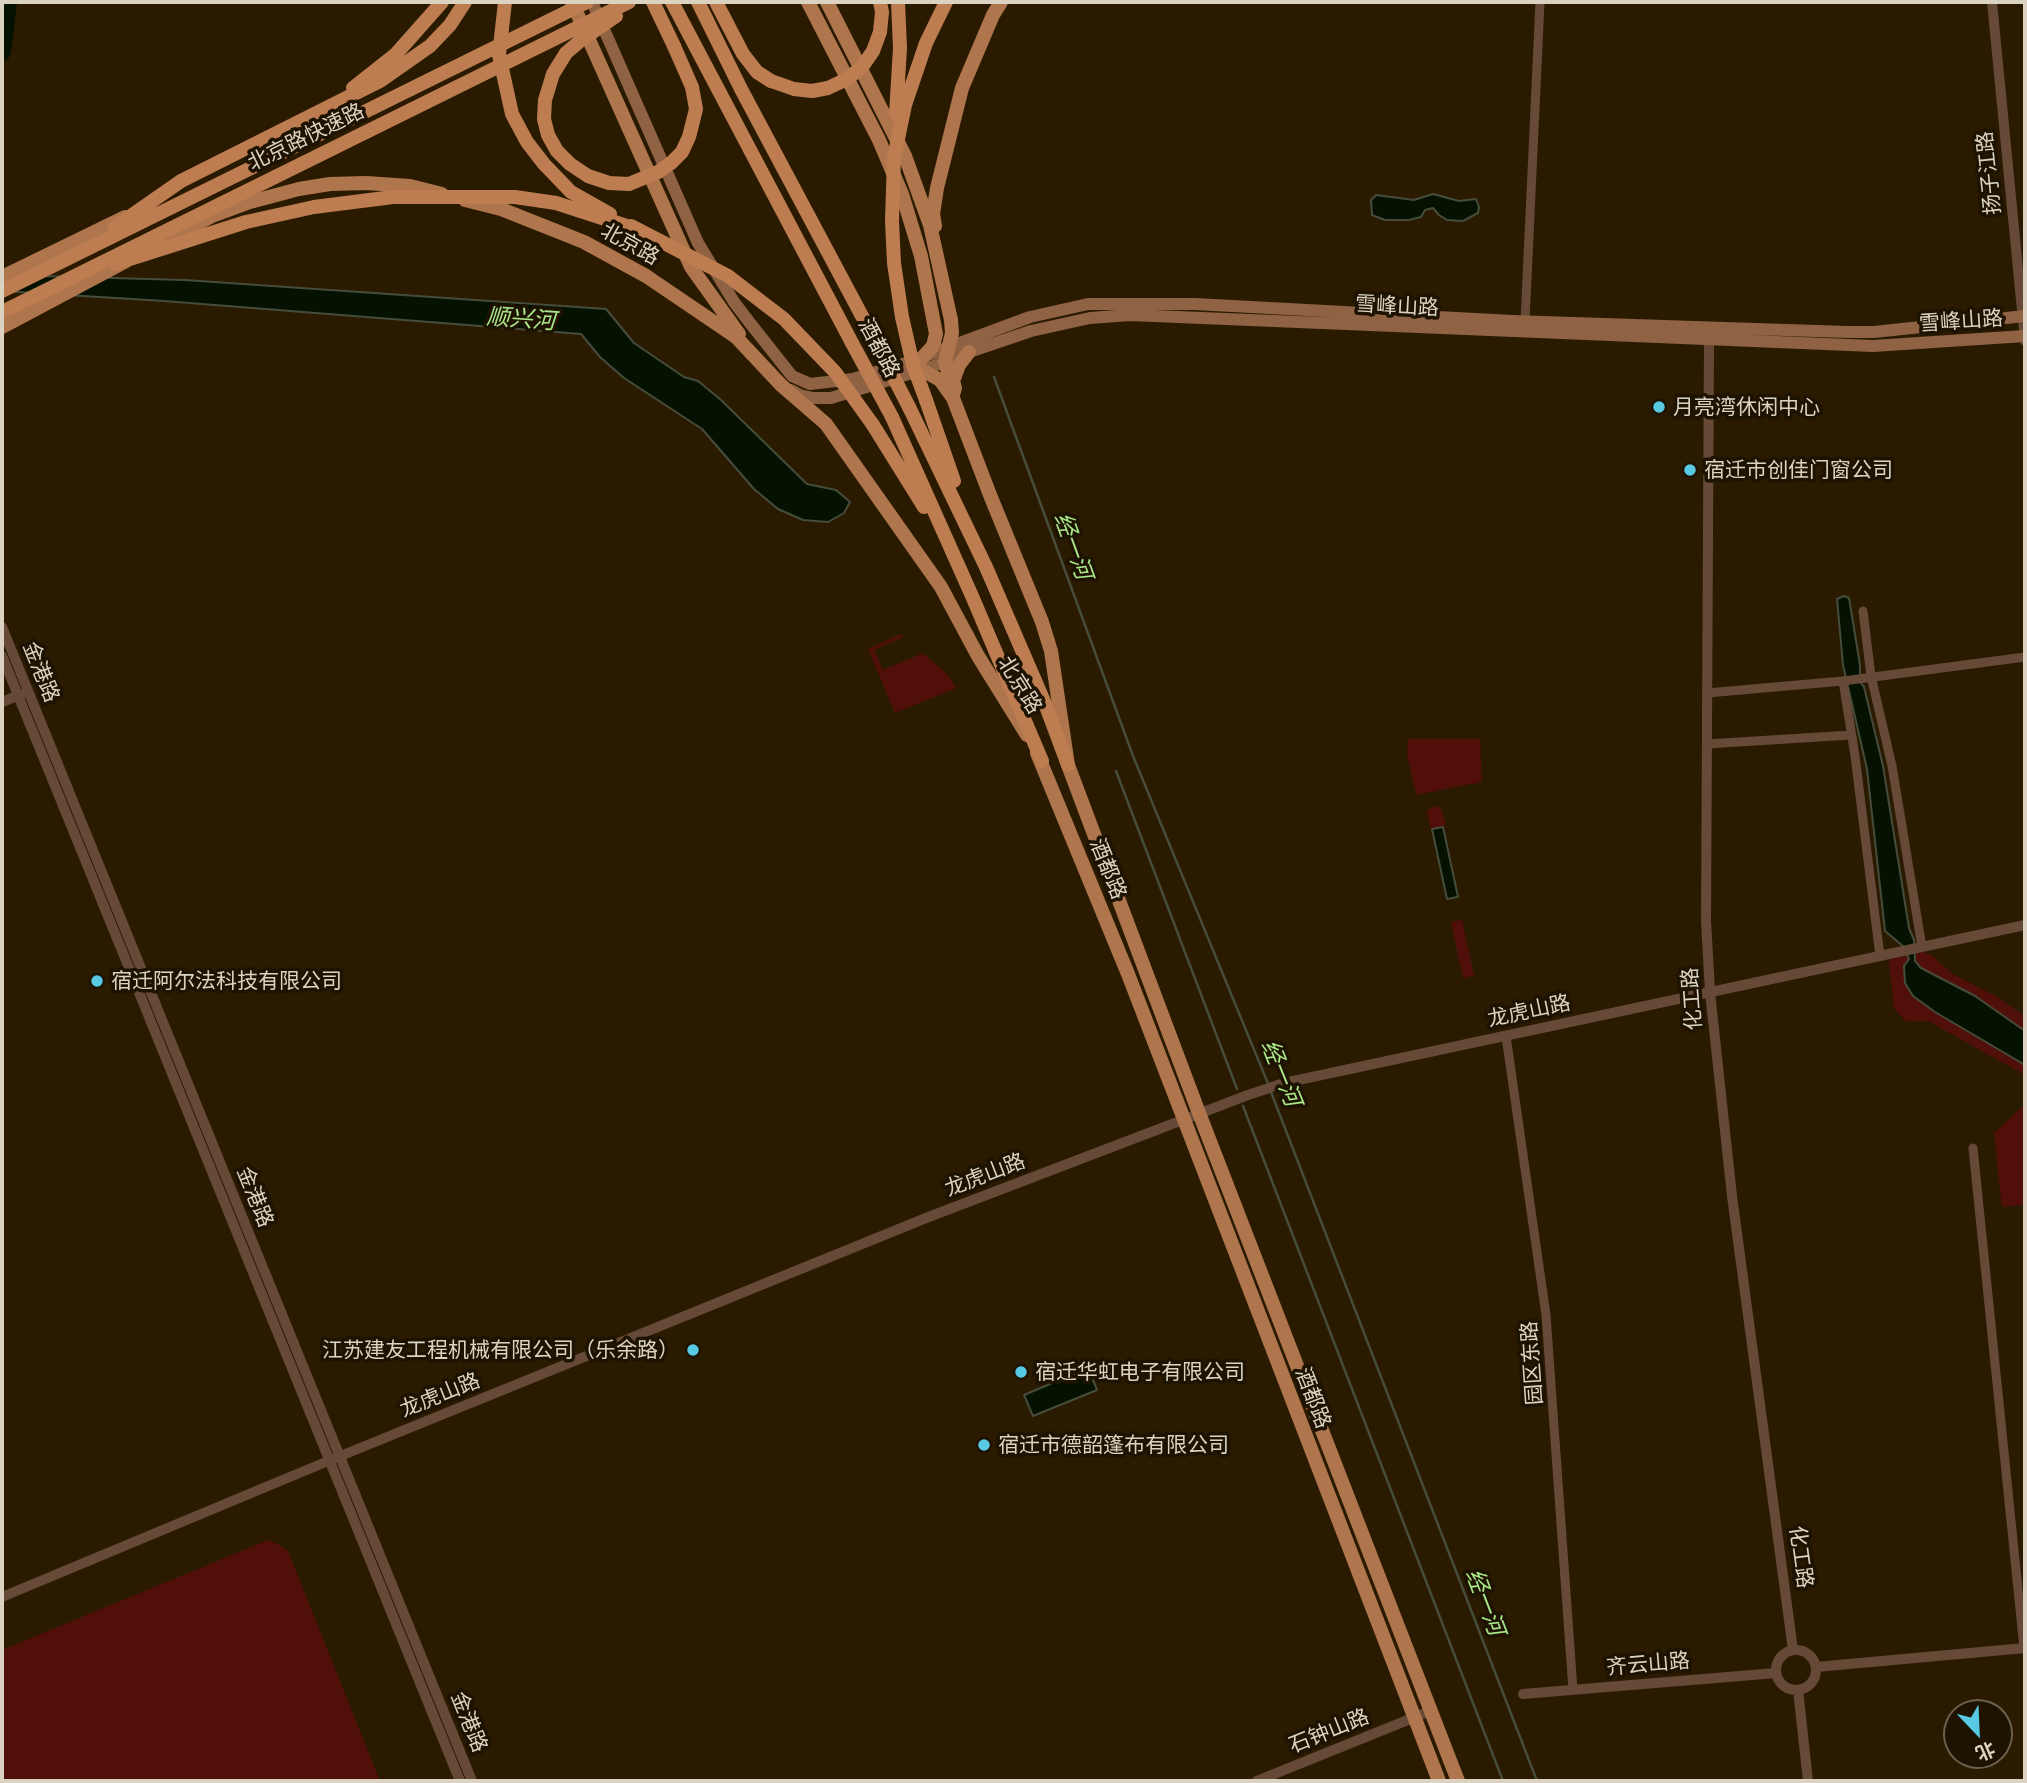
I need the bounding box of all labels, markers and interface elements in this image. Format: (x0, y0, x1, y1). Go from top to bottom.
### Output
street label: 北京路快速路 (244, 98, 368, 176)
street label: 扬子江路 (1972, 130, 2006, 216)
street label: 北京路 (596, 218, 664, 270)
street label: 雪峰山路 (1354, 291, 1440, 321)
water label: 顺兴河 (486, 303, 556, 335)
street label: 雪峰山路 (1918, 306, 2004, 336)
street label: 酒都路 (853, 314, 905, 382)
place label: 月亮湾休闲中心 (1673, 394, 1820, 420)
marker: 月亮湾休闲中心 (1651, 399, 1667, 415)
place label: 宿迁市创佳门窗公司 (1704, 457, 1893, 483)
marker: 宿迁市创佳门窗公司 (1682, 462, 1698, 478)
water label: 经一河 (1048, 509, 1098, 583)
street label: 金港路 (18, 638, 64, 706)
street label: 北京路 (993, 652, 1047, 718)
street label: 酒都路 (1085, 835, 1131, 903)
street label: 化工路 (1677, 967, 1707, 1031)
place label: 宿迁阿尔法科技有限公司 (111, 968, 342, 994)
marker: 宿迁阿尔法科技有限公司 (89, 973, 105, 989)
street label: 龙虎山路 (1485, 990, 1573, 1032)
water label: 经一河 (1255, 1036, 1307, 1110)
street label: 龙虎山路 (941, 1148, 1029, 1202)
street label: 金港路 (232, 1163, 278, 1231)
street label: 园区东路 (1517, 1320, 1547, 1406)
place label: 江苏建友工程机械有限公司（乐余路） (322, 1337, 679, 1363)
marker: 江苏建友工程机械有限公司（乐余路） (685, 1342, 701, 1358)
place label: 宿迁华虹电子有限公司 (1035, 1359, 1245, 1385)
marker: 宿迁华虹电子有限公司 (1013, 1364, 1029, 1380)
street label: 酒都路 (1290, 1364, 1336, 1432)
street label: 龙虎山路 (396, 1368, 484, 1422)
place label: 宿迁市德韶篷布有限公司 (998, 1432, 1229, 1458)
marker: 宿迁市德韶篷布有限公司 (976, 1437, 992, 1453)
street label: 化工路 (1784, 1524, 1818, 1590)
water label: 经一河 (1460, 1565, 1510, 1639)
street label: 齐云山路 (1605, 1648, 1691, 1680)
street label: 金港路 (446, 1688, 492, 1756)
north arrow (1943, 1699, 2013, 1769)
street label: 石钟山路 (1285, 1704, 1373, 1758)
text: 北 (1972, 1738, 1999, 1766)

